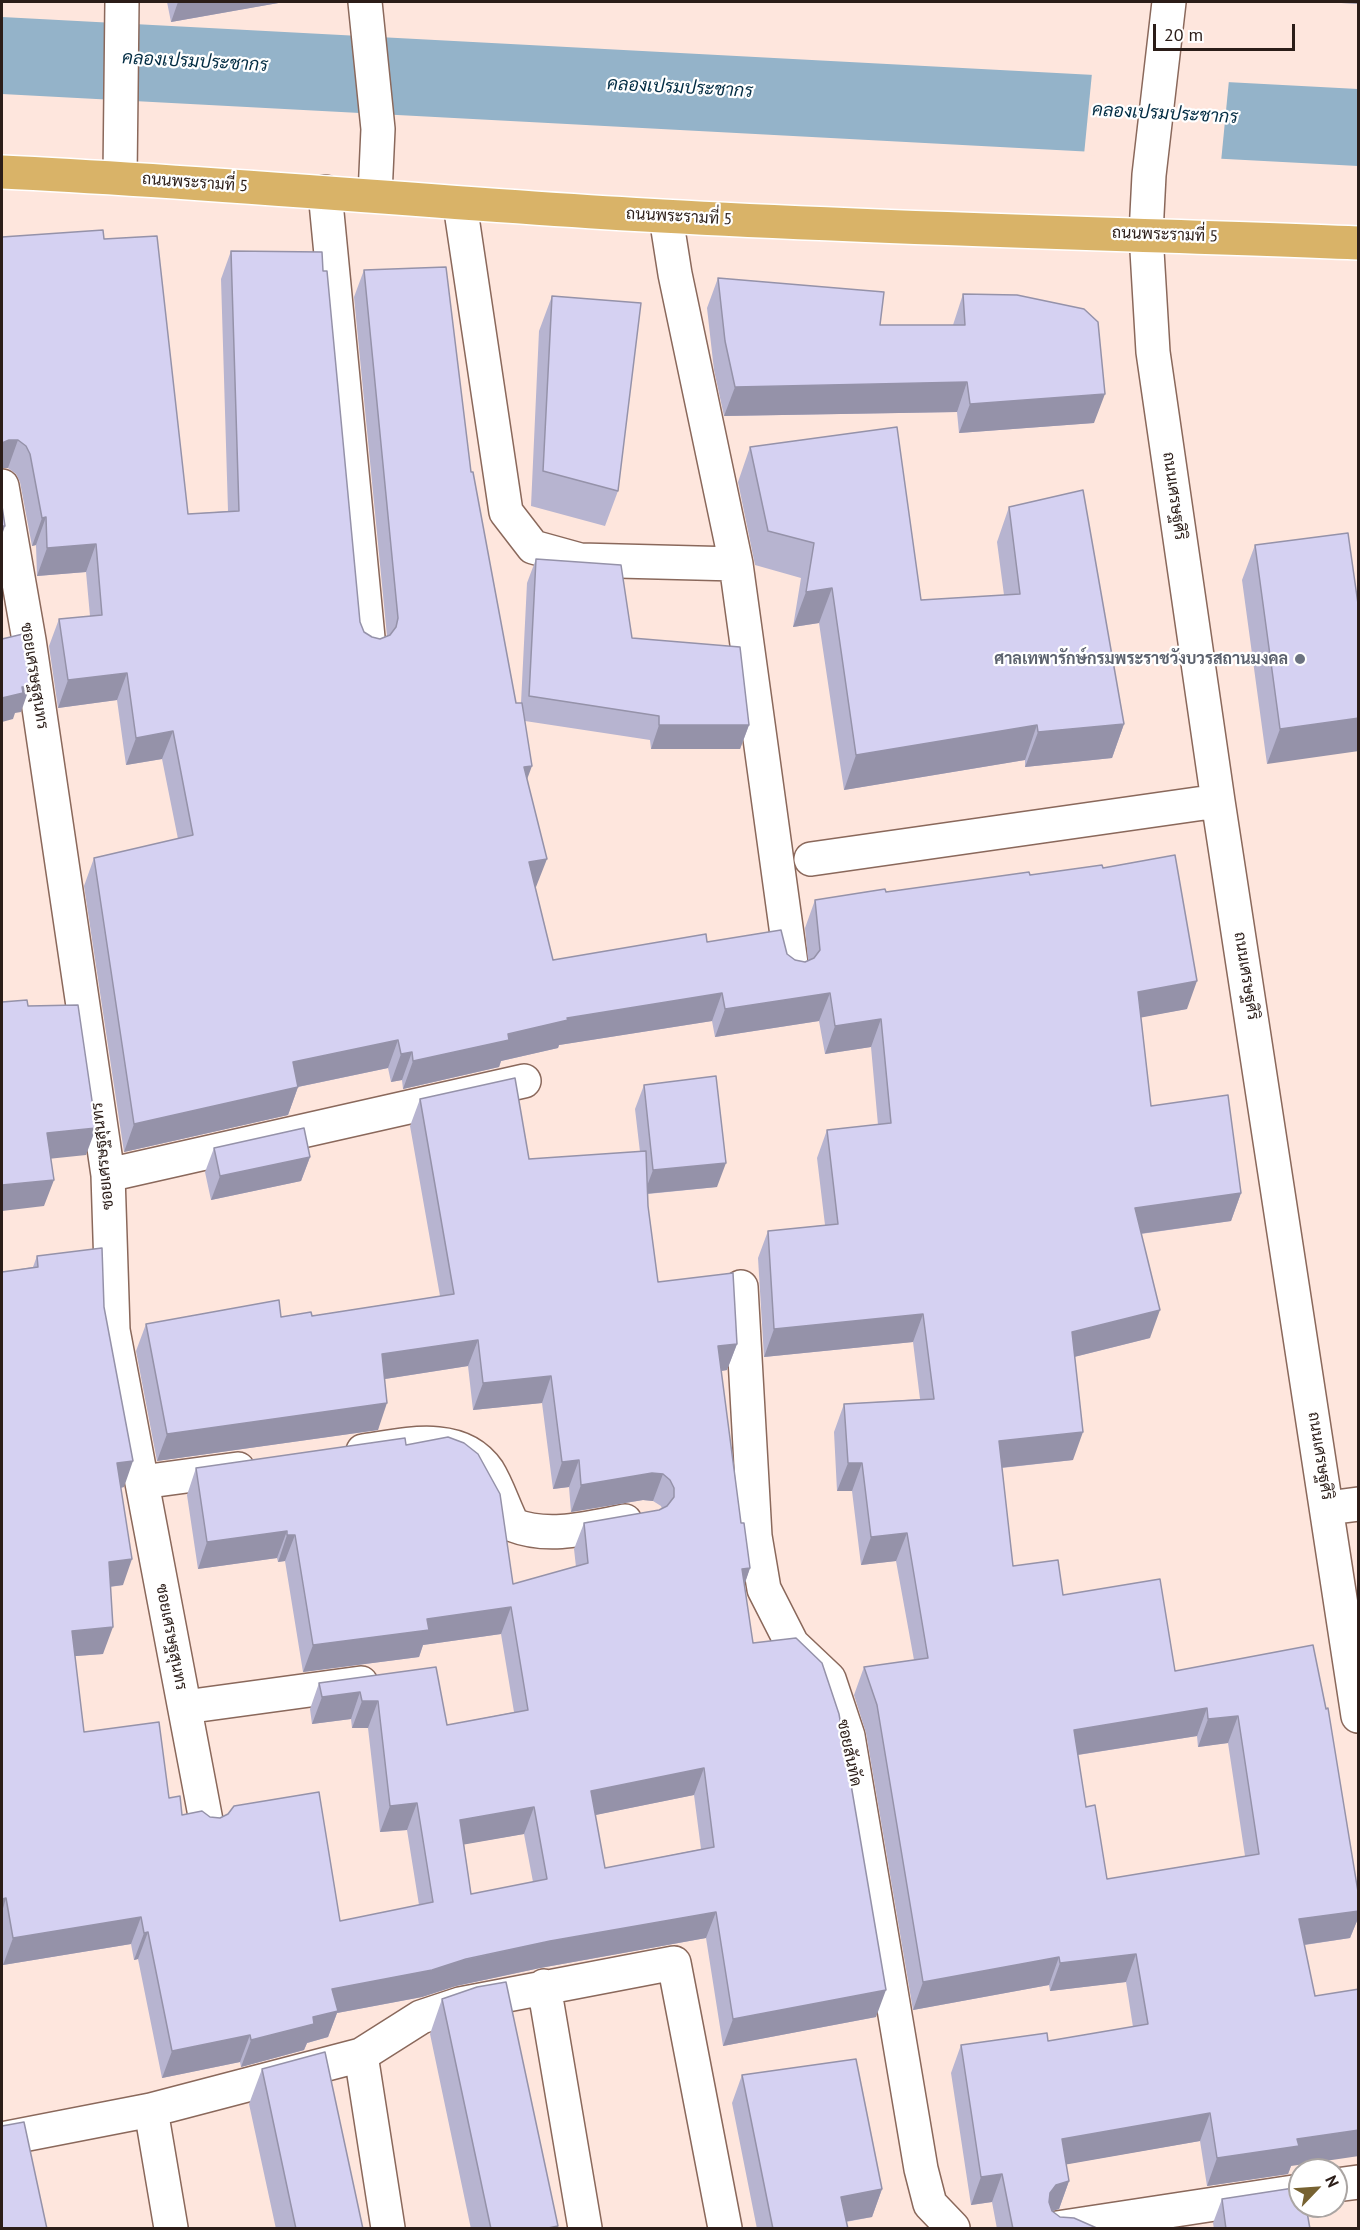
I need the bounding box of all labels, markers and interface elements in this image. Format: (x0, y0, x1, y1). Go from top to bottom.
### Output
scale bar (1156, 12, 1298, 50)
text: 20 m (1164, 23, 1203, 46)
water label: คลองเปรมประชากร (122, 47, 268, 77)
water label: คลองเปรมประชากร (607, 73, 753, 103)
water label: คลองเปรมประชากร (1092, 99, 1238, 129)
street label: ถนนพระรามที่ 5 (141, 170, 249, 196)
street label: ถนนพระรามที่ 5 (625, 205, 733, 229)
street label: ถนนพระรามที่ 5 (1112, 224, 1218, 246)
street label: ถนนเศรษฐศิริ (1158, 451, 1190, 541)
street label: ซอยเศรษฐสุนทร (16, 621, 52, 731)
place label: ศาลเทพารักษ์กรมพระราชวังบวรสถานมงคล (994, 649, 1288, 669)
marker: ศาลเทพารักษ์กรมพระราชวังบวรสถานมงคล (1293, 652, 1307, 666)
street label: ถนนเศรษฐศิริ (1230, 931, 1262, 1021)
street label: ซอยเศรษฐสุนทร (88, 1101, 118, 1211)
street label: ถนนเศรษฐศิริ (1304, 1411, 1336, 1501)
street label: ซอยเศรษฐสุนทร (151, 1582, 191, 1692)
street label: ซอยสันทัด (833, 1718, 865, 1788)
north arrow (1288, 2158, 1348, 2218)
text: N (1321, 2172, 1344, 2190)

